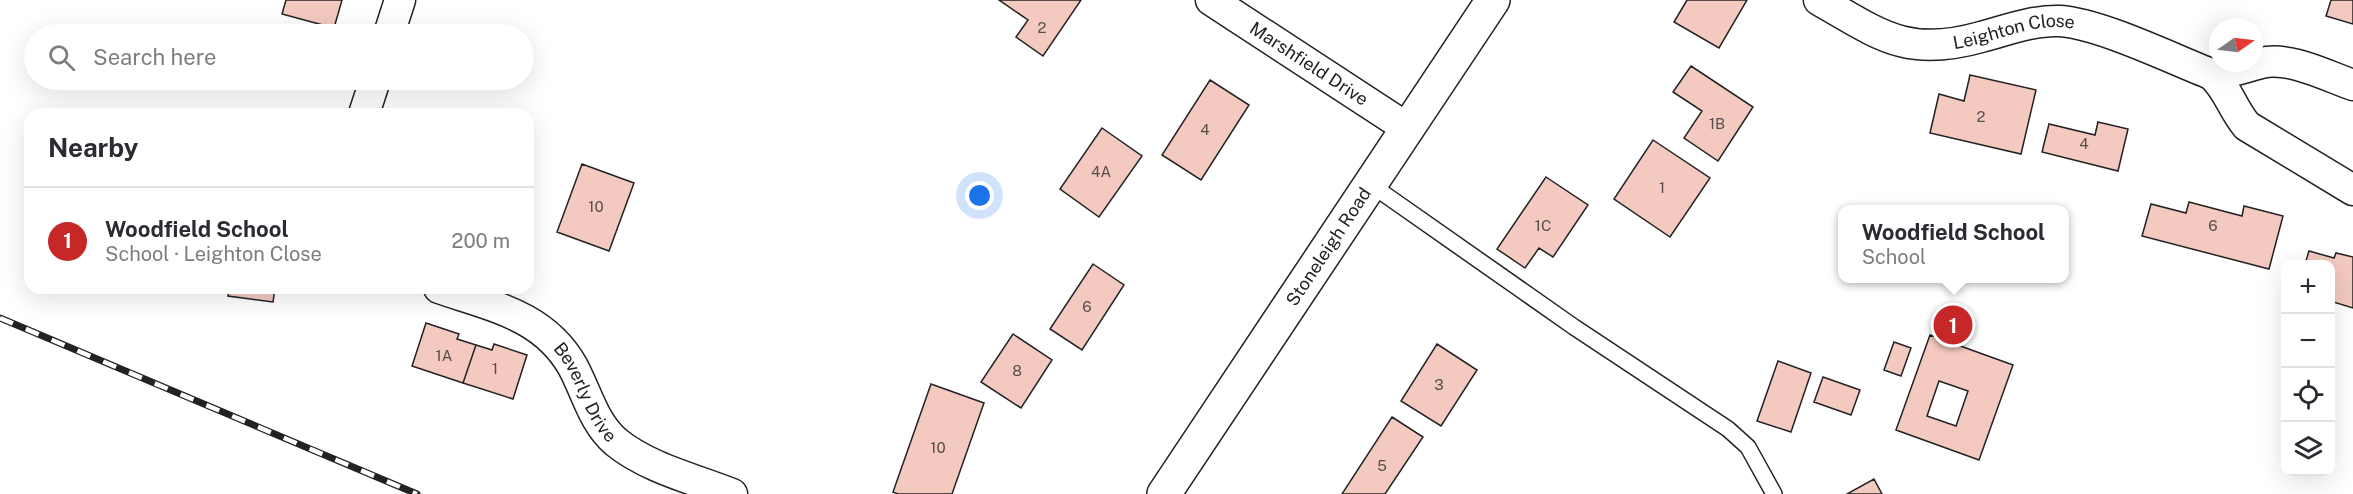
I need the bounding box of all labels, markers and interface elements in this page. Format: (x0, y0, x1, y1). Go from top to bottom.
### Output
street label: Leighton Close (1951, 10, 2076, 53)
street label: Marshfield Drive (1246, 17, 1372, 110)
north arrow (2209, 18, 2263, 72)
house number: 2 (1038, 19, 1047, 36)
search box (24, 24, 534, 90)
icon: search (45, 41, 78, 74)
text: Search here (93, 44, 217, 70)
house number: 2 (1977, 108, 1986, 125)
house number: 1B (1709, 115, 1725, 132)
house number: 4 (1200, 121, 1210, 138)
text: Nearby (48, 132, 138, 163)
house number: 4 (2079, 135, 2089, 152)
house number: 4A (1091, 163, 1111, 180)
house number: 1 (1659, 179, 1665, 196)
your location (965, 181, 994, 210)
street label: Stoneleigh Road (1281, 183, 1375, 310)
house number: 10 (588, 198, 604, 215)
popup (1838, 205, 2069, 283)
text: Woodfield School (105, 216, 289, 242)
house number: 1C (1535, 217, 1551, 234)
house number: 6 (2208, 217, 2218, 234)
text: Woodfield School (1862, 219, 2045, 245)
text: 1 (63, 229, 72, 253)
text: 200 m (452, 229, 510, 253)
text: School · Leighton Close (105, 242, 322, 266)
text: School (1862, 245, 1926, 269)
map controls (2281, 260, 2335, 476)
button: + (2281, 260, 2335, 314)
house number: 6 (1082, 298, 1092, 315)
pin: 1 (1934, 302, 1972, 348)
button: − (2281, 314, 2335, 368)
street label: Beverly Drive (550, 338, 621, 446)
house number: 1A (436, 347, 453, 364)
house number: 1 (492, 360, 498, 377)
house number: 8 (1012, 362, 1022, 379)
button: locate (2281, 368, 2335, 422)
house number: 3 (1434, 376, 1444, 393)
button: layers (2281, 422, 2335, 476)
house number: 10 (930, 439, 946, 456)
house number: 5 (1377, 457, 1387, 474)

